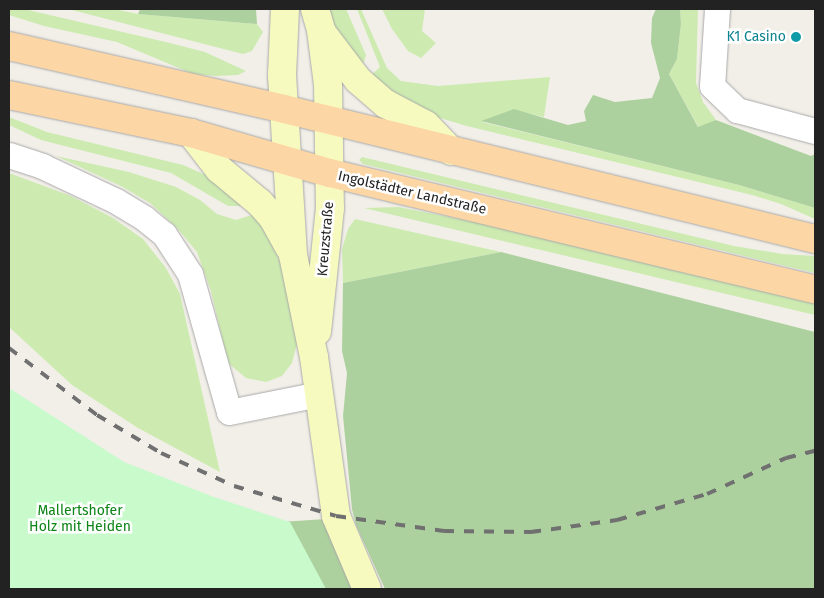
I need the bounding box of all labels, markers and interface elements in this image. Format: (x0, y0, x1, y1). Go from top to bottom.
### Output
place label: K1 Casino (726, 29, 786, 45)
marker: K1 Casino (790, 31, 802, 43)
street label: Ingolstädter Landstraße (336, 168, 488, 218)
street label: Kreuzstraße (314, 201, 338, 277)
park label: Mallertshofer Holz mit Heiden (29, 503, 131, 536)

